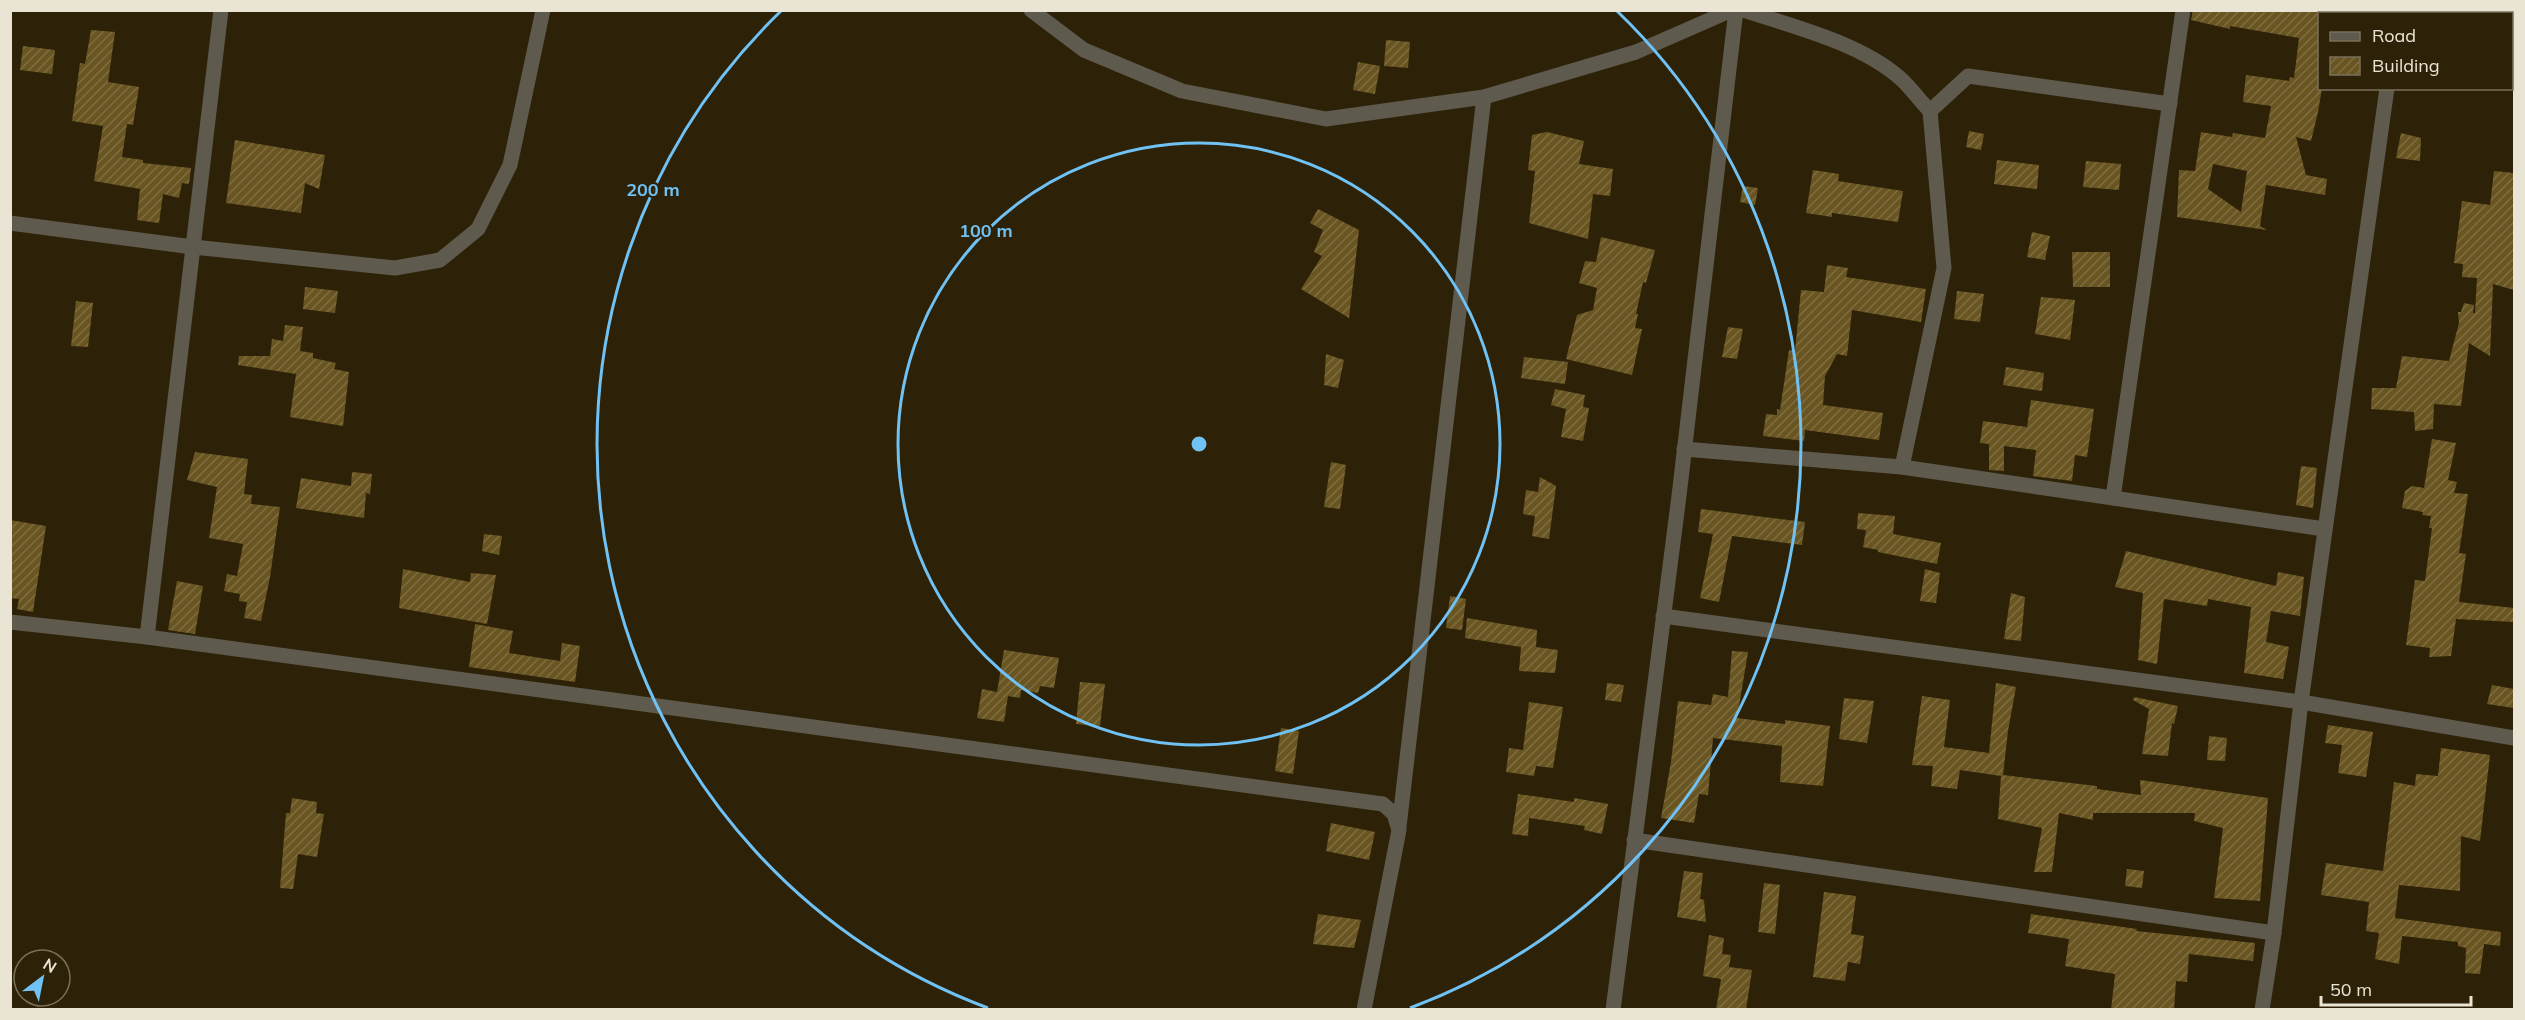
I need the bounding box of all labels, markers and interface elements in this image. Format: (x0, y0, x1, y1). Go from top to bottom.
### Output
legend (2318, 12, 2513, 90)
text: Road (2372, 24, 2416, 47)
text: Building (2372, 54, 2440, 77)
text: 200 m (626, 178, 680, 201)
text: 100 m (959, 219, 1013, 242)
centre of rings (1189, 434, 1209, 454)
north arrow (12, 948, 72, 1008)
text: N (40, 954, 60, 977)
scale bar (2321, 969, 2471, 1007)
text: 50 m (2330, 978, 2372, 1001)

